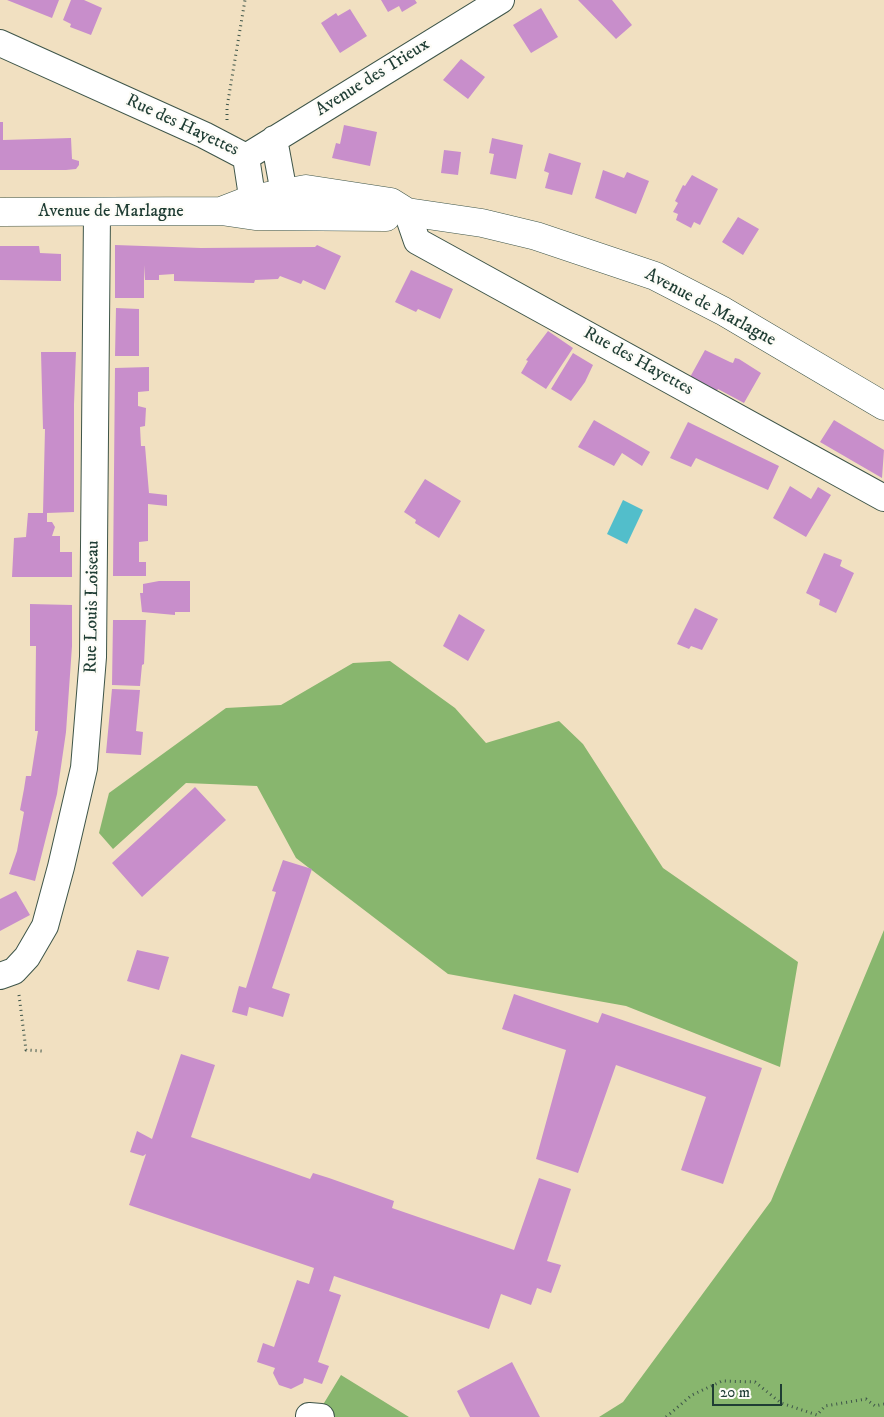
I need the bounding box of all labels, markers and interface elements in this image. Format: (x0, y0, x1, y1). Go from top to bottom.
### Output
street label: Avenue des Trieux (312, 34, 434, 122)
street label: Rue des Hayettes (122, 90, 242, 162)
street label: Avenue de Marlagne (38, 201, 184, 223)
street label: Avenue de Marlagne (641, 264, 779, 352)
street label: Rue des Hayettes (579, 323, 697, 401)
street label: Rue Louis Loiseau (81, 540, 105, 674)
scale bar (714, 1374, 784, 1406)
text: 20 m (720, 1383, 750, 1402)

